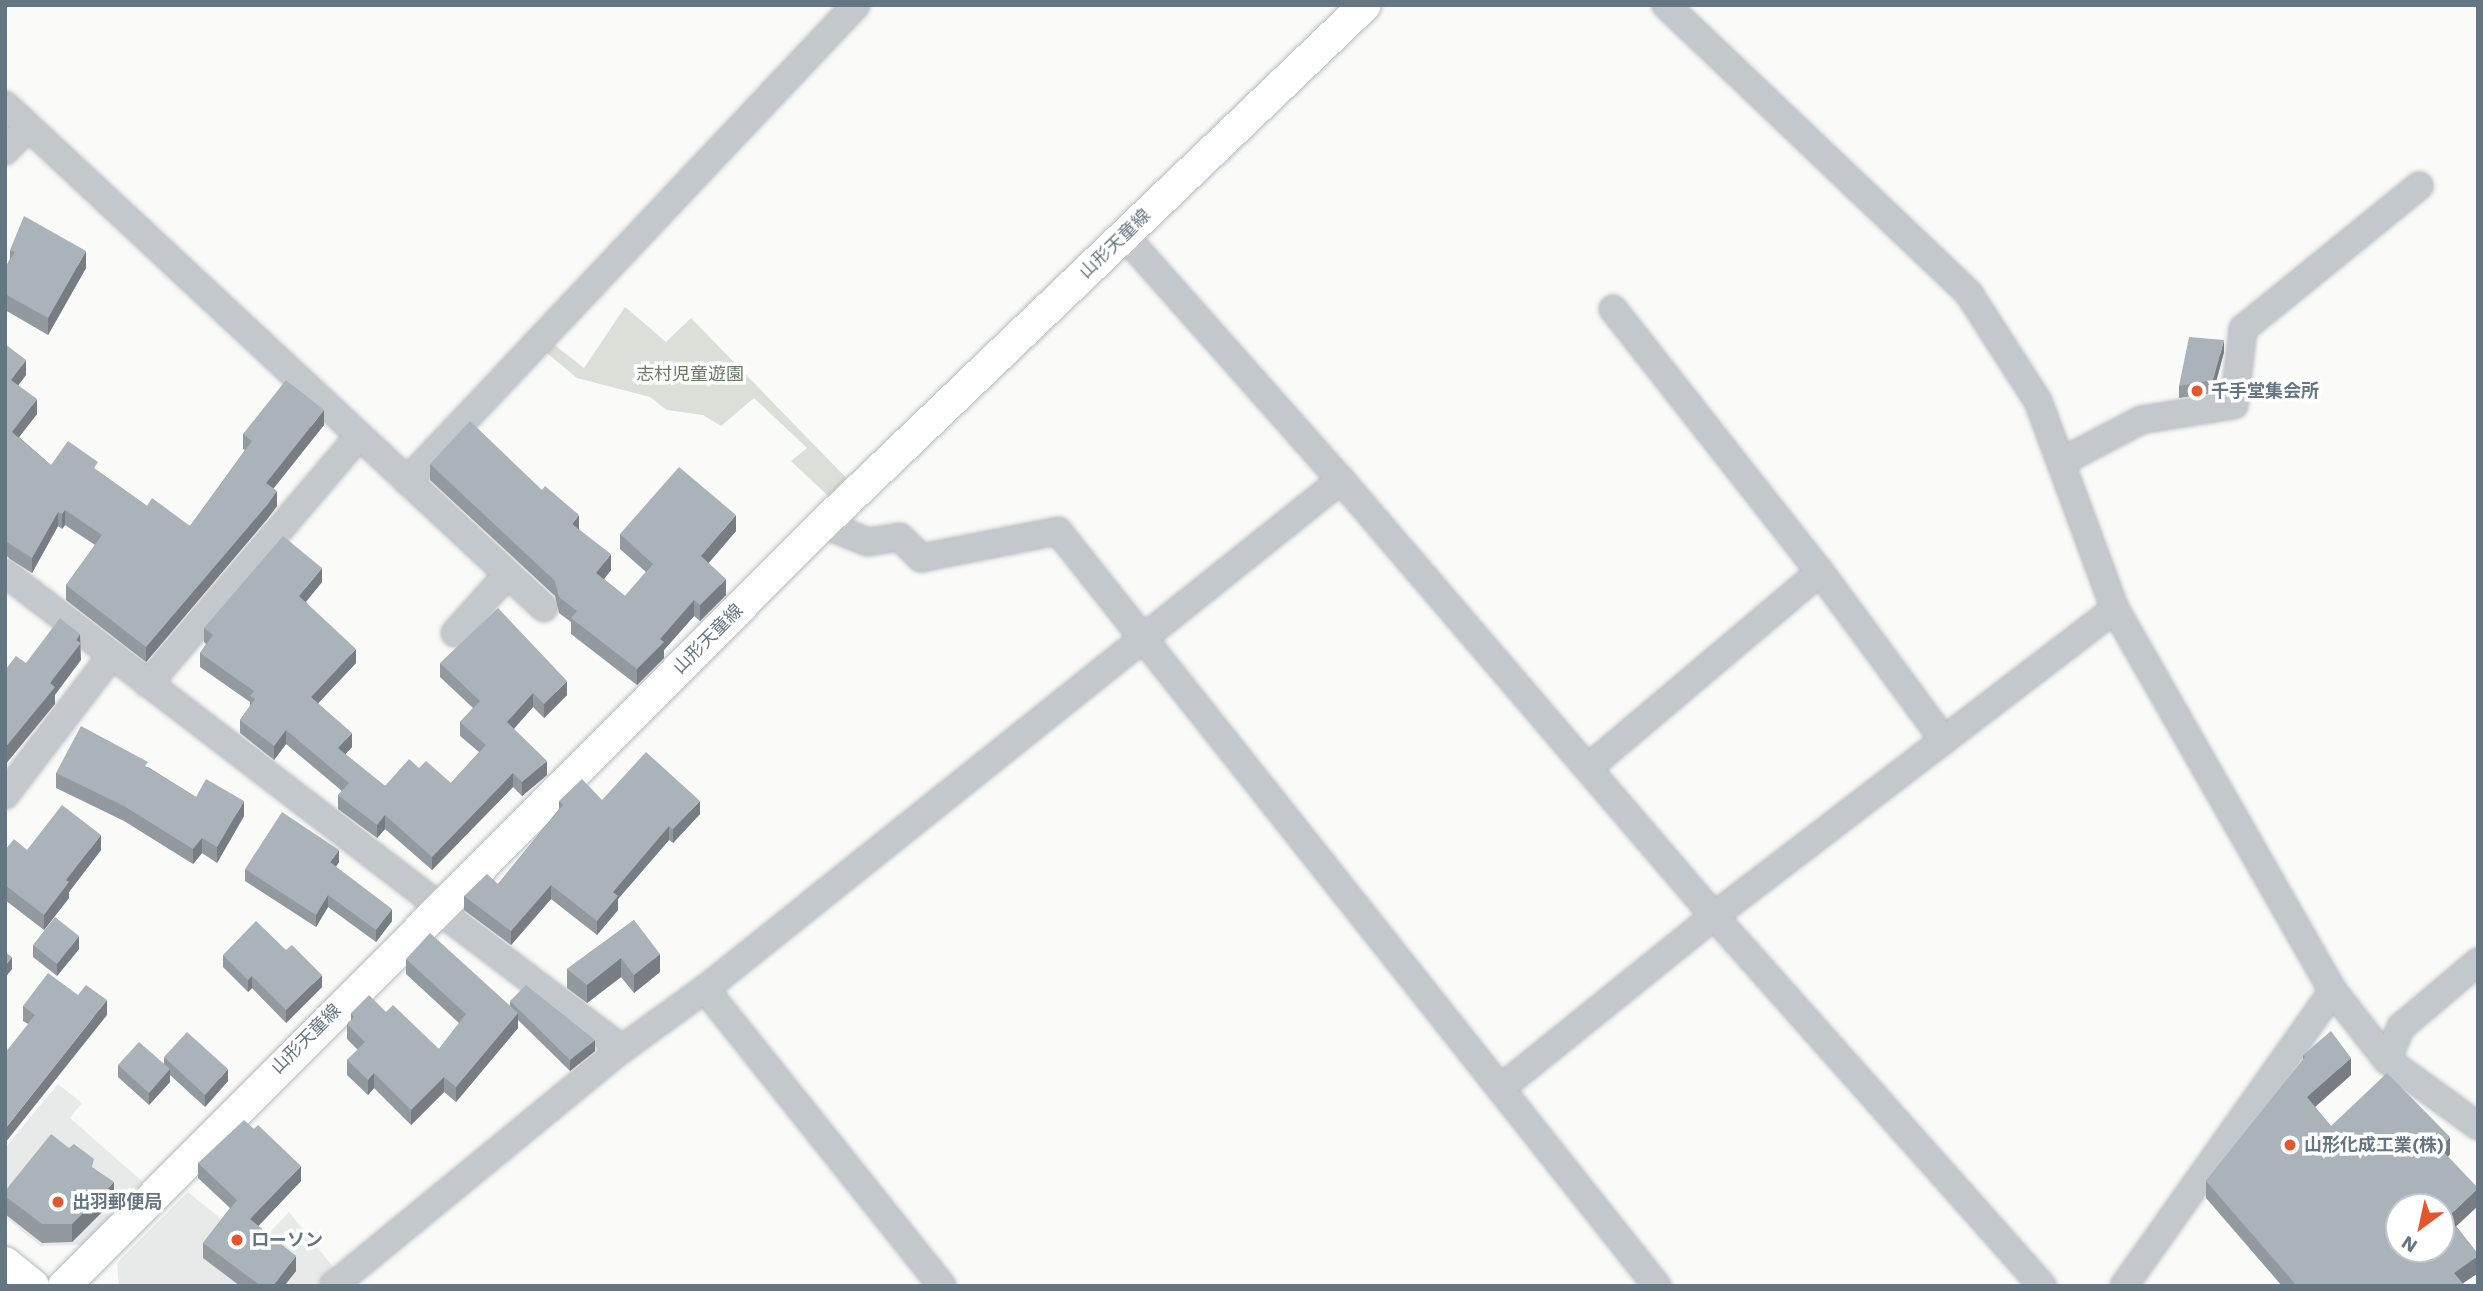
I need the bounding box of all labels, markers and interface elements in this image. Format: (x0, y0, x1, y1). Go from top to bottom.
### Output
street label: 山形天童線 (1075, 205, 1155, 283)
park label: 志村児童遊園 (636, 363, 744, 385)
place label: 千手堂集会所 (2211, 380, 2319, 402)
marker: 千手堂集会所 (2189, 383, 2205, 399)
street label: 山形天童線 (669, 600, 747, 678)
street label: 山形天童線 (267, 1000, 345, 1078)
place label: 山形化成工業(株) (2304, 1134, 2444, 1156)
marker: 山形化成工業(株) (2282, 1137, 2298, 1153)
place label: 出羽郵便局 (72, 1191, 162, 1213)
north arrow (2385, 1193, 2455, 1263)
marker: 出羽郵便局 (50, 1194, 66, 1210)
place label: ローソン (251, 1229, 323, 1251)
text: N (2397, 1231, 2422, 1258)
marker: ローソン (229, 1232, 245, 1248)

